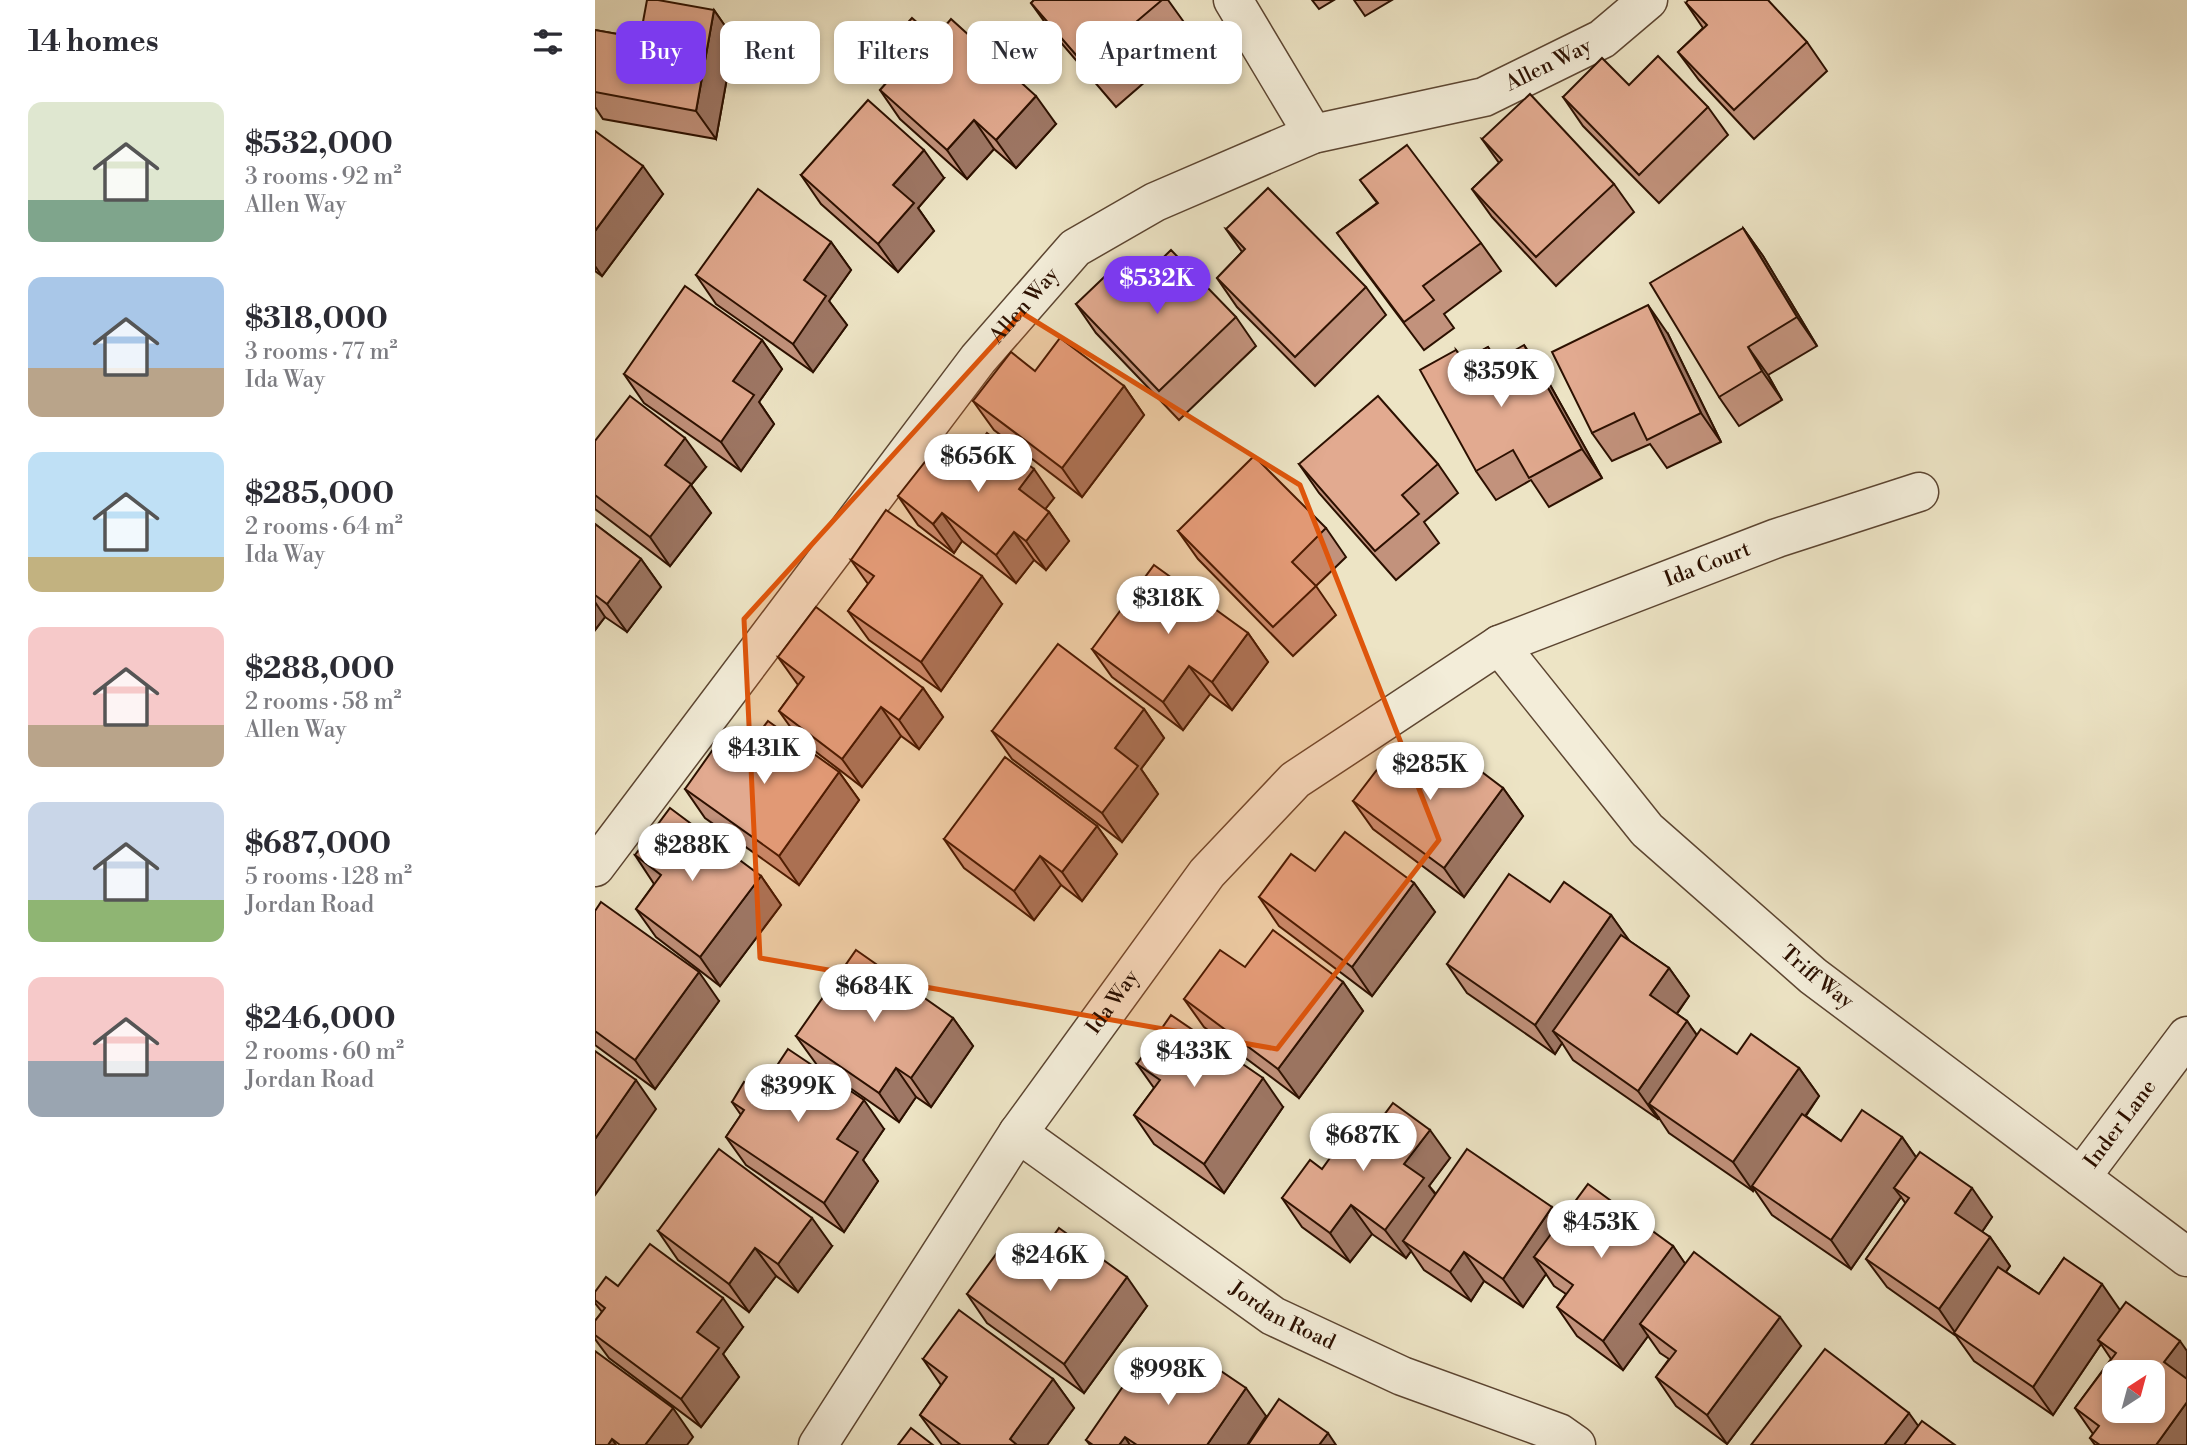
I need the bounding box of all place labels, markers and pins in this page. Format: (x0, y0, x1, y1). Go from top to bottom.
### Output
pin: $532K (1108, 256, 1206, 316)
pin: $359K (1452, 350, 1550, 409)
pin: $656K (929, 434, 1027, 494)
pin: $318K (1119, 576, 1217, 636)
pin: $431K (715, 726, 813, 786)
pin: $285K (1381, 742, 1479, 802)
pin: $288K (643, 824, 741, 883)
pin: $684K (825, 964, 923, 1024)
pin: $433K (1145, 1030, 1243, 1089)
pin: $399K (749, 1064, 847, 1124)
pin: $687K (1314, 1114, 1412, 1173)
pin: $453K (1552, 1200, 1650, 1260)
pin: $246K (1001, 1234, 1099, 1293)
pin: $998K (1119, 1348, 1217, 1407)

